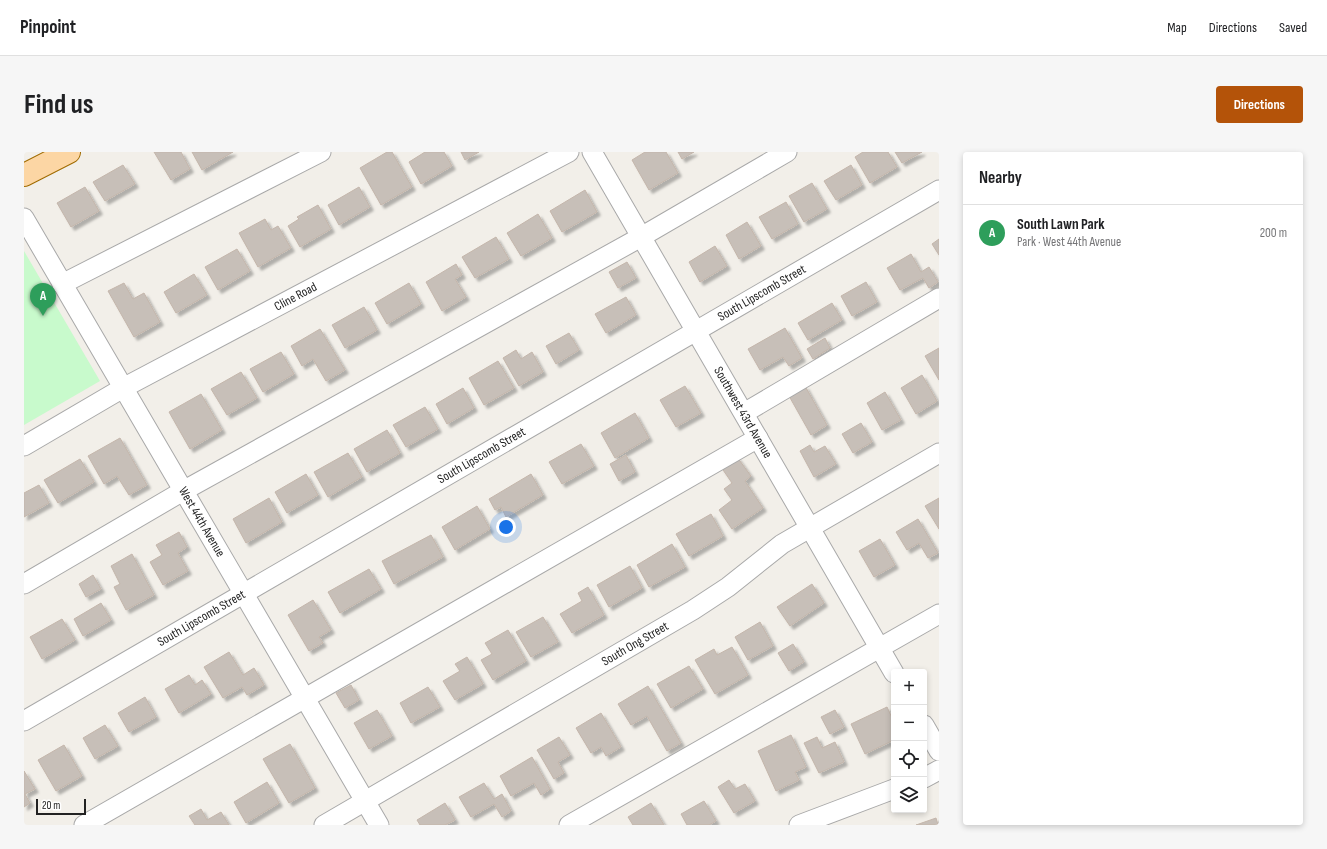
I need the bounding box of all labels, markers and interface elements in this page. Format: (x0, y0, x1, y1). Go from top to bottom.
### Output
text: Pinpoint (20, 16, 76, 39)
text: Map (1167, 19, 1187, 36)
text: Directions (1209, 19, 1257, 36)
text: Saved (1279, 19, 1307, 36)
button: Directions (1216, 86, 1303, 123)
text: Find us (24, 88, 93, 121)
text: Nearby (979, 168, 1022, 188)
text: South Lawn Park (1017, 215, 1105, 234)
text: A (989, 225, 995, 241)
text: 200 m (1260, 225, 1287, 241)
text: Park · West 44th Avenue (1017, 234, 1121, 250)
street label: South Lipscomb Street (715, 261, 809, 325)
street label: Cline Road (272, 279, 320, 315)
pin: A (30, 283, 56, 316)
street label: Southwest 43rd Avenue (710, 364, 776, 461)
street label: South Lipscomb Street (435, 424, 528, 487)
street label: West 44th Avenue (175, 484, 228, 560)
your location (496, 517, 516, 537)
street label: South Lipscomb Street (154, 586, 248, 650)
street label: South Ong Street (599, 618, 671, 669)
map controls (891, 669, 927, 813)
button: + (891, 669, 927, 705)
button: − (891, 705, 927, 741)
button: locate (891, 741, 927, 777)
button: layers (891, 777, 927, 813)
scale bar (36, 797, 86, 816)
text: 20 m (42, 799, 60, 812)

